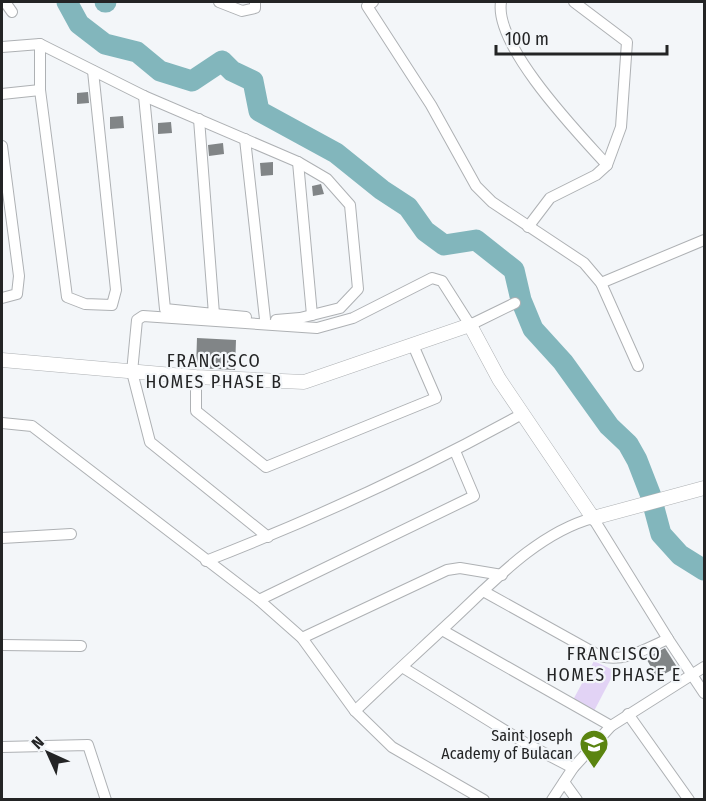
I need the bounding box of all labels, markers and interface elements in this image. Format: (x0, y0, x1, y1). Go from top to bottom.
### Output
scale bar (496, 18, 667, 56)
text: 100 m (505, 28, 549, 50)
district label: FRANCISCO HOMES PHASE B (145, 350, 283, 393)
district label: FRANCISCO HOMES PHASE E (546, 643, 682, 686)
north arrow (18, 723, 78, 783)
place label: Saint Joseph Academy of Bulacan (441, 726, 573, 763)
school or university icon: Saint Joseph Academy of Bulacan (578, 728, 610, 770)
text: N (28, 733, 48, 753)

